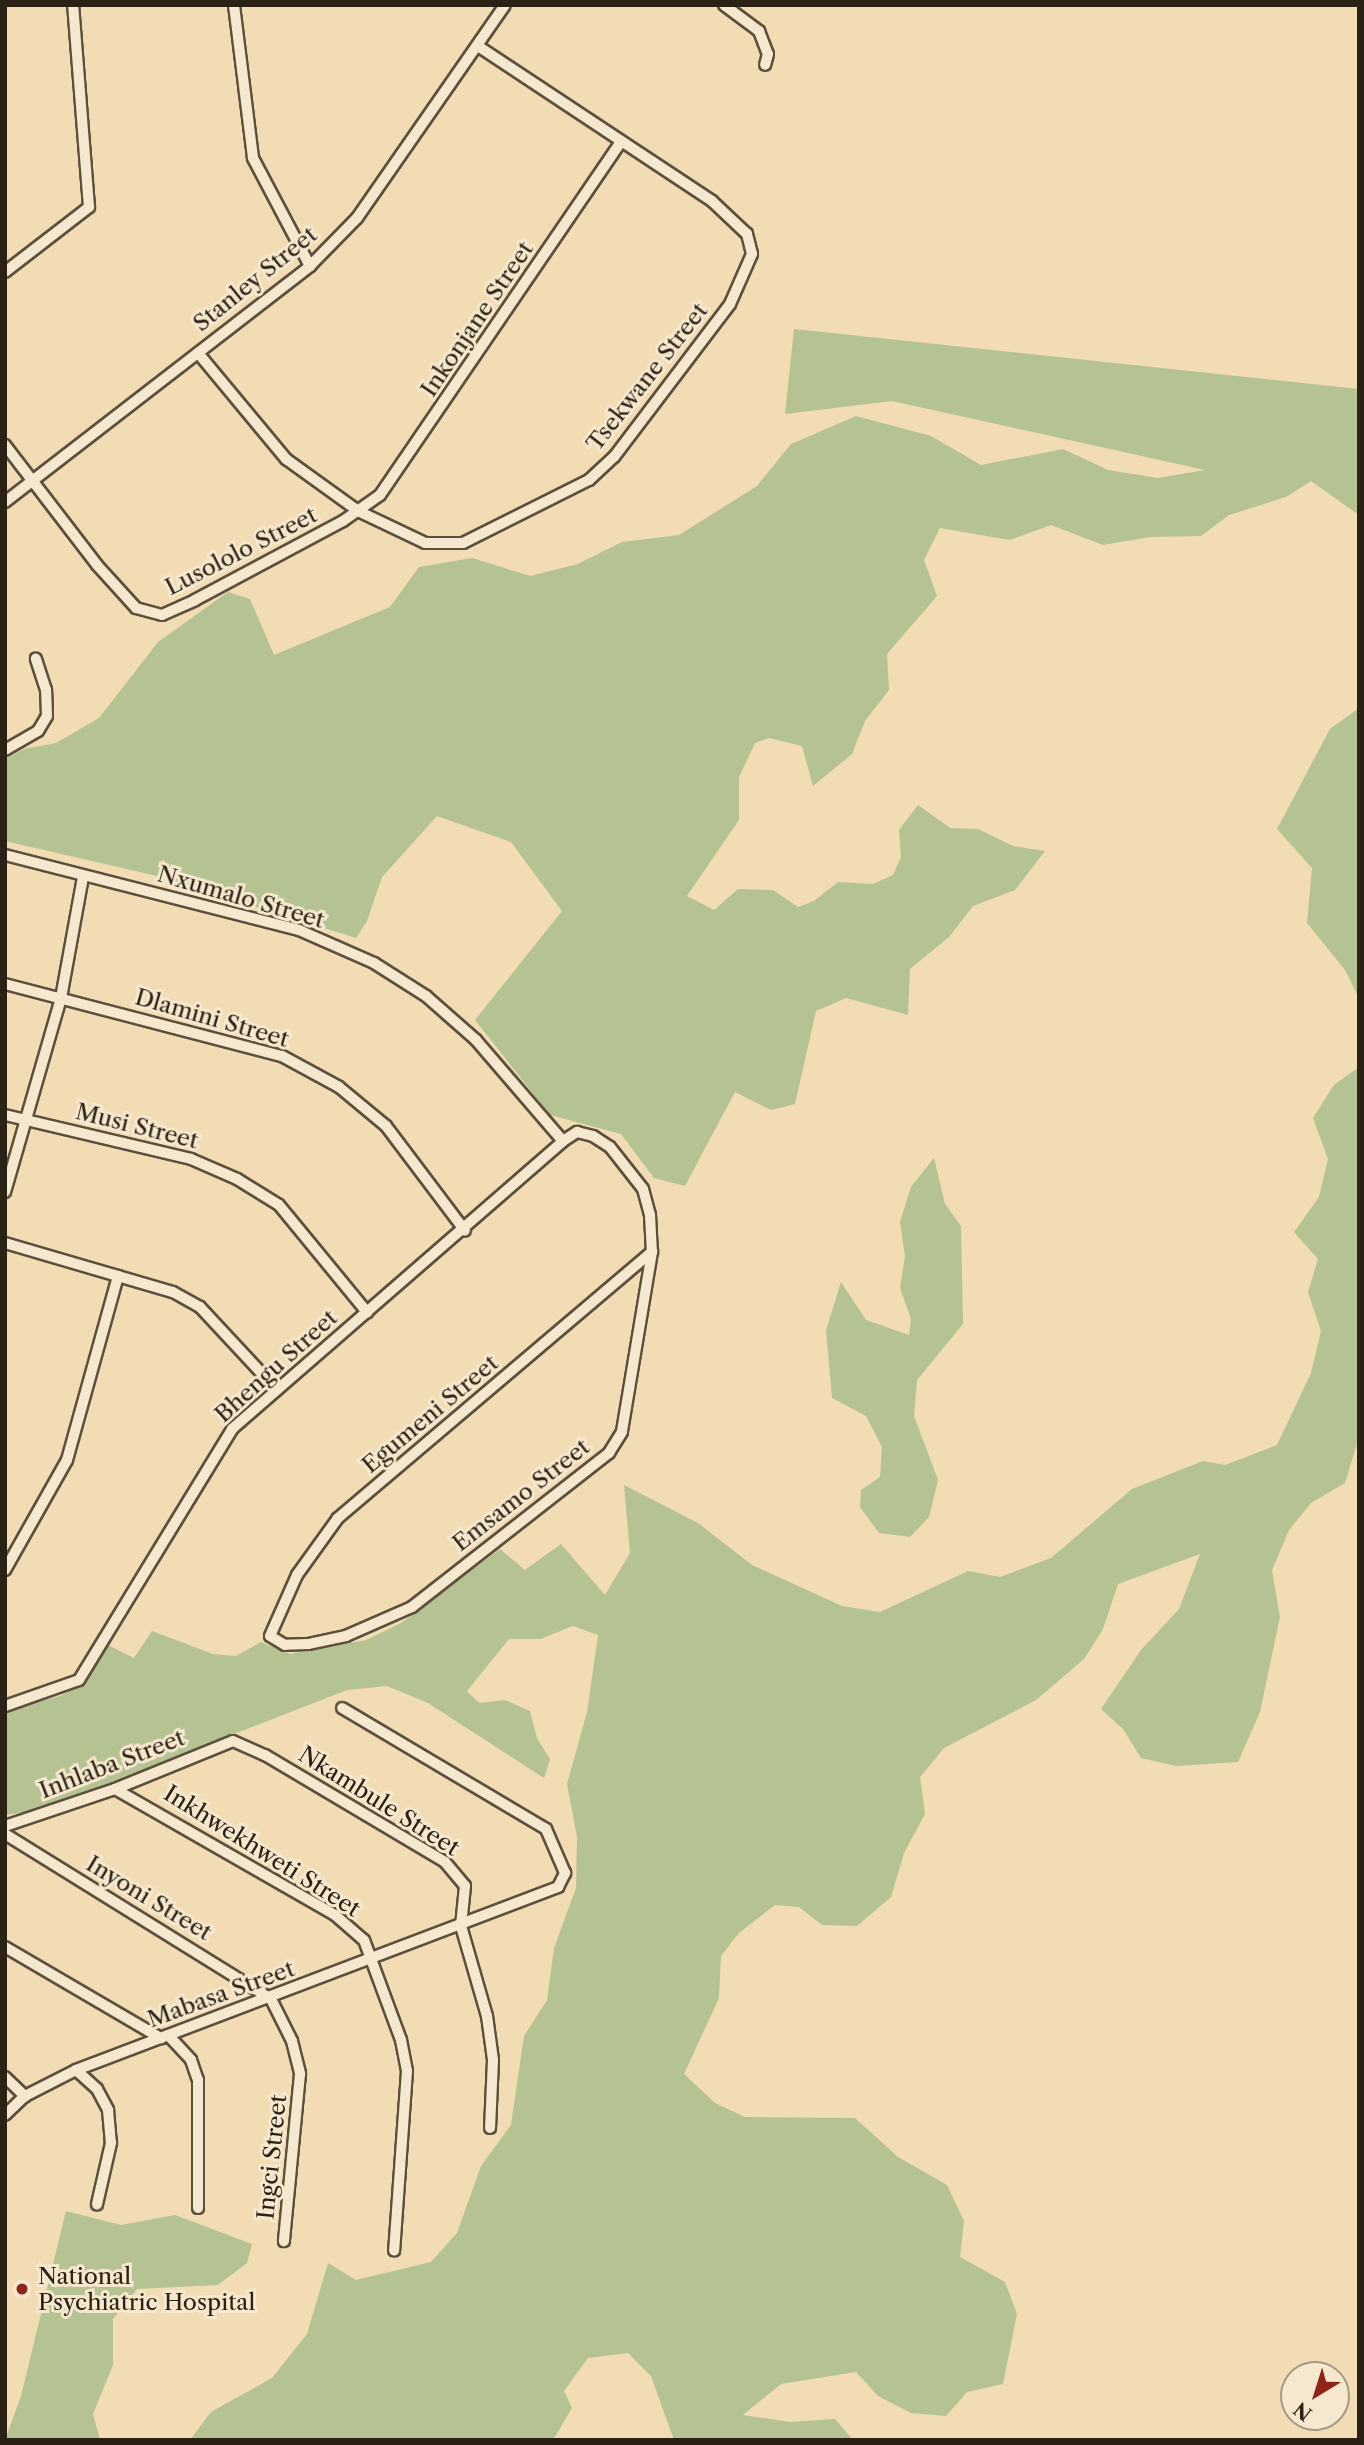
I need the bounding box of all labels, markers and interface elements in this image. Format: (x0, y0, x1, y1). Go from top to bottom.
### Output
street label: Stanley Street (187, 221, 323, 337)
street label: Inkonjane Street (415, 236, 539, 402)
street label: Tsekwane Street (581, 297, 713, 457)
street label: Lusololo Street (161, 501, 321, 601)
street label: Nxumalo Street (154, 860, 328, 934)
street label: Dlamini Street (132, 983, 292, 1053)
street label: Musi Street (73, 1097, 201, 1155)
street label: Bhengu Street (209, 1304, 343, 1428)
street label: Egumeni Street (356, 1349, 504, 1479)
street label: Emsamo Street (447, 1433, 595, 1557)
street label: Inhlaba Street (35, 1724, 189, 1804)
street label: Nkambule Street (293, 1740, 465, 1862)
street label: Inkhwekhweti Street (159, 1779, 365, 1923)
street label: Inyoni Street (81, 1850, 217, 1946)
street label: Mabasa Street (144, 1955, 298, 2033)
street label: Ingci Street (252, 2093, 292, 2221)
place label: National Psychiatric Hospital (38, 2262, 255, 2316)
marker: National Psychiatric Hospital (12, 2279, 32, 2299)
north arrow (1280, 2361, 1350, 2431)
text: N (1289, 2397, 1317, 2426)

